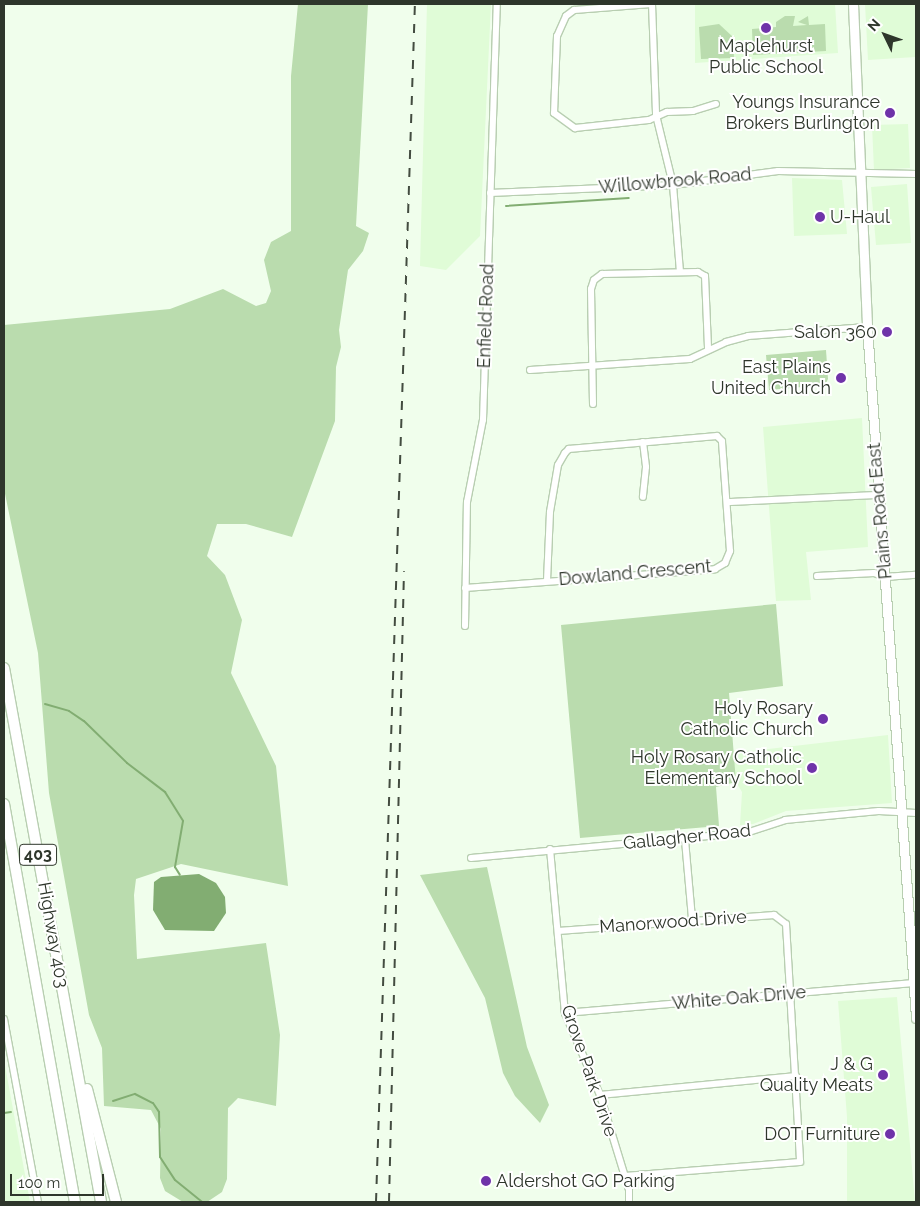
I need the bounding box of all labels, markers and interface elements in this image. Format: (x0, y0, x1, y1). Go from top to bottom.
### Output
north arrow (860, 10, 910, 60)
text: N (864, 16, 883, 34)
marker: Maplehurst Public School (760, 22, 772, 34)
place label: Maplehurst Public School (709, 36, 823, 78)
place label: Youngs Insurance Brokers Burlington (726, 92, 880, 134)
marker: Youngs Insurance Brokers Burlington (884, 107, 896, 119)
street label: Willowbrook Road (598, 164, 752, 198)
place label: U-Haul (830, 206, 890, 228)
marker: U-Haul (814, 211, 826, 223)
street label: Enfield Road (473, 263, 499, 369)
place label: Salon 360 (794, 321, 877, 343)
marker: Salon 360 (881, 326, 893, 338)
place label: East Plains United Church (711, 357, 831, 399)
marker: East Plains United Church (835, 372, 847, 384)
street label: Plains Road East (863, 442, 897, 580)
street label: Dowland Crescent (558, 556, 712, 590)
place label: Holy Rosary Catholic Church (680, 698, 813, 741)
marker: Holy Rosary Catholic Church (817, 713, 829, 725)
place label: Holy Rosary Catholic Elementary School (630, 747, 802, 790)
marker: Holy Rosary Catholic Elementary School (806, 762, 818, 774)
street label: Gallagher Road (622, 820, 752, 854)
road number: 403 (18, 842, 58, 868)
street label: Highway 403 (33, 880, 73, 990)
street label: Manorwood Drive (599, 906, 747, 938)
street label: White Oak Drive (671, 981, 807, 1015)
street label: Grove Park Drive (556, 1002, 622, 1140)
place label: J & G Quality Meats (759, 1054, 873, 1096)
marker: J & G Quality Meats (877, 1069, 889, 1081)
place label: DOT Furniture (764, 1123, 880, 1145)
marker: DOT Furniture (884, 1128, 896, 1140)
scale bar (12, 1164, 106, 1196)
place label: Aldershot GO Parking (496, 1170, 675, 1192)
text: 100 m (18, 1174, 60, 1192)
marker: Aldershot GO Parking (480, 1175, 492, 1187)

